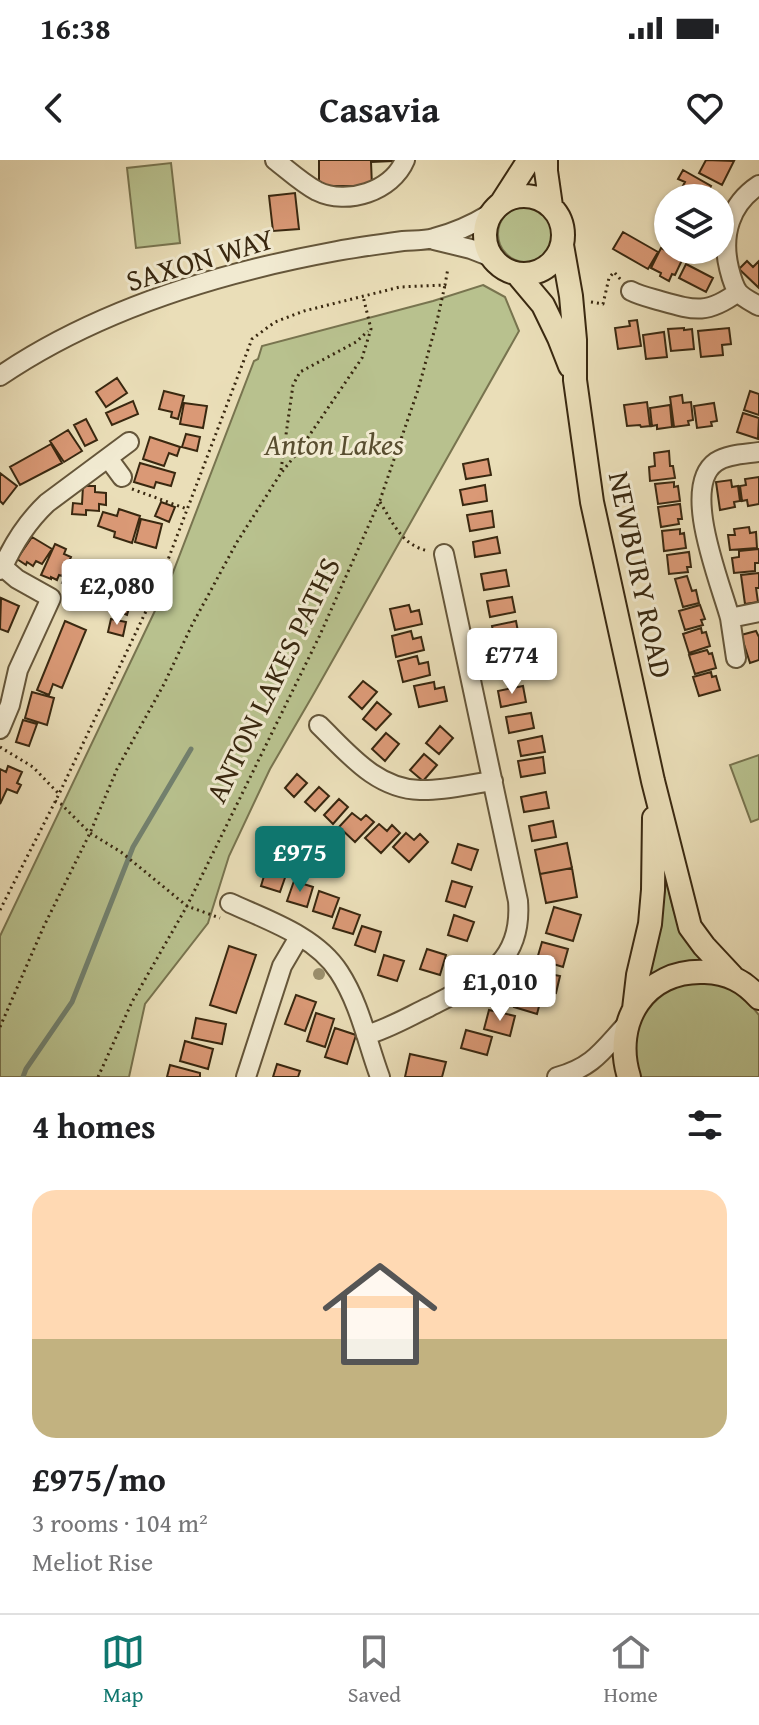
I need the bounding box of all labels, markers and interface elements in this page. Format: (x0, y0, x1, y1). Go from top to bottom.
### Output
text: 16:38 (40, 6, 111, 50)
text: Casavia (319, 82, 440, 135)
icon: back (32, 86, 76, 130)
icon: heart (683, 86, 727, 130)
map controls (654, 184, 734, 264)
button: layers (654, 184, 734, 264)
street label: SAXON WAY (120, 216, 279, 302)
park label: Anton Lakes (263, 422, 404, 466)
street label: NEWBURY ROAD (598, 468, 684, 682)
street label: ANTON LAKES PATHS (193, 549, 351, 810)
pin: £2,080 (52, 559, 182, 627)
text: £2,080 (80, 565, 154, 604)
pin: £774 (465, 628, 559, 696)
text: £774 (485, 634, 539, 673)
pin: £975 (253, 826, 347, 894)
text: £975 (273, 832, 327, 871)
pin: £1,010 (435, 955, 565, 1023)
text: £1,010 (463, 961, 537, 1000)
text: 4 homes (32, 1101, 156, 1150)
icon: filters (683, 1103, 727, 1147)
icon: home (308, 1242, 452, 1386)
text: £975/mo (32, 1454, 166, 1503)
text: 3 rooms · 104 m² (32, 1503, 208, 1542)
text: Meliot Rise (32, 1542, 153, 1581)
tab: Map (101, 1630, 145, 1710)
tab: Saved (348, 1630, 401, 1710)
tab: Home (604, 1630, 658, 1710)

